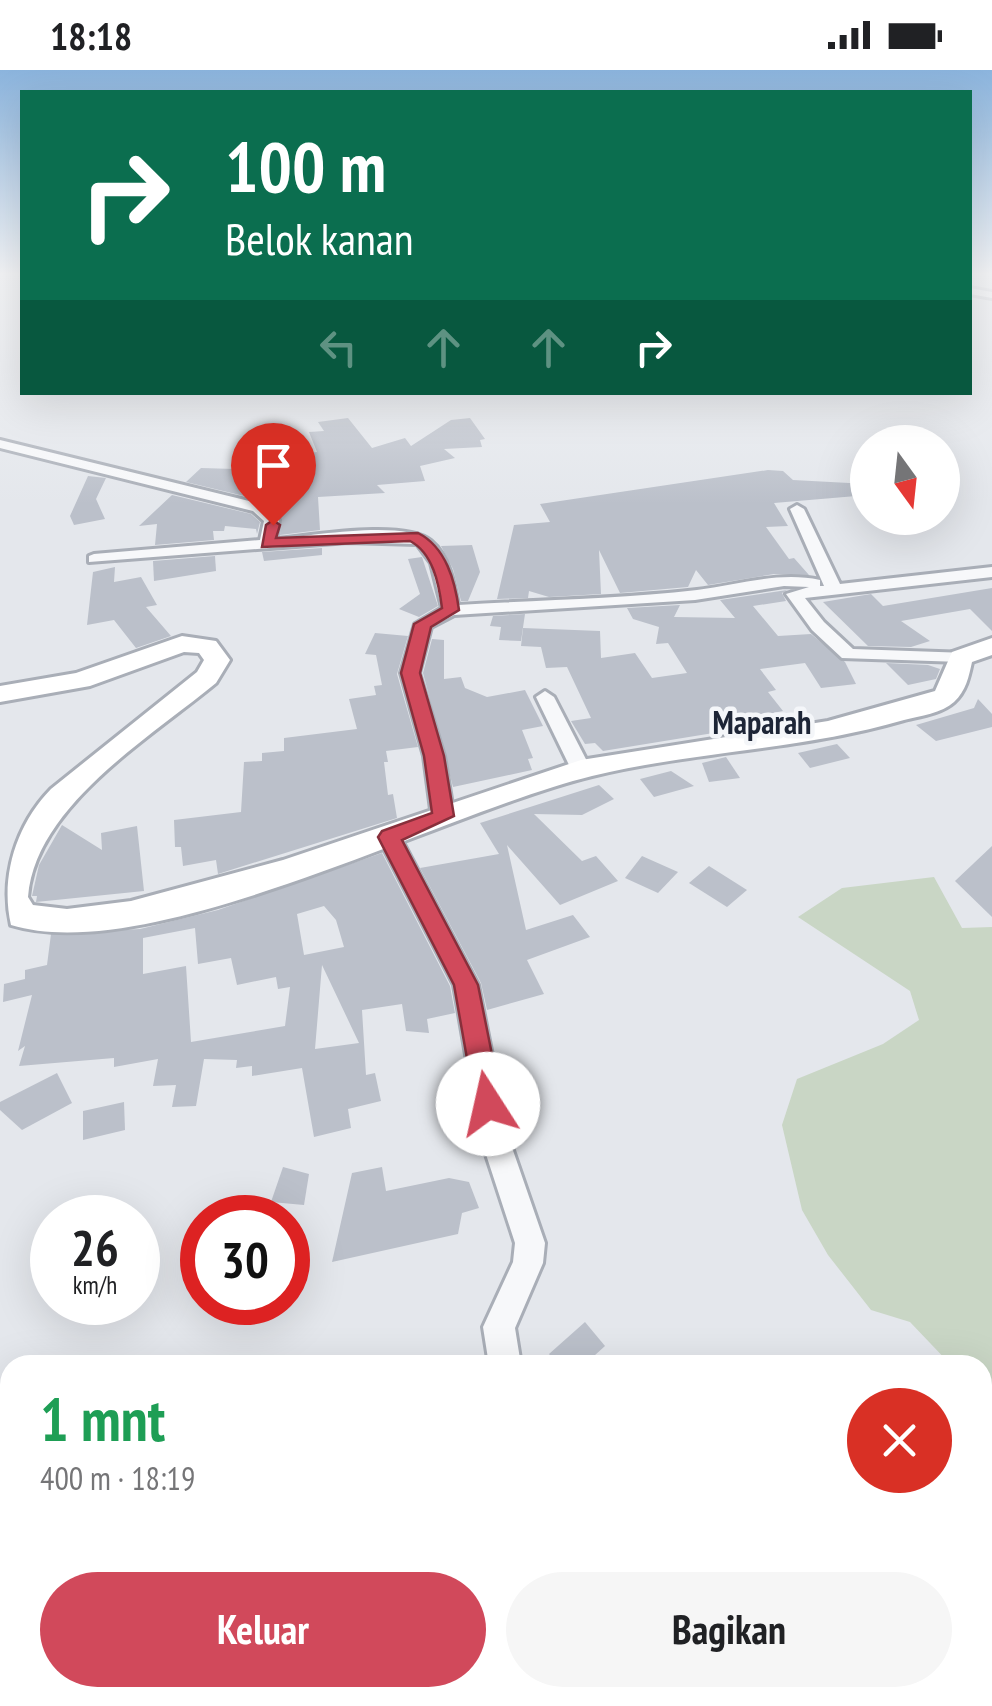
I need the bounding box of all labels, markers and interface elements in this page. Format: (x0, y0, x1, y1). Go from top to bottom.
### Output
text: 18:18 (50, 11, 132, 60)
text: 100 m (225, 121, 386, 211)
icon: right (60, 130, 190, 260)
text: Belok kanan (225, 209, 414, 267)
icon: left (311, 320, 366, 375)
icon: ahead (416, 320, 471, 375)
icon: ahead (521, 320, 576, 375)
icon: right (626, 320, 681, 375)
pin (231, 423, 316, 526)
north arrow (850, 425, 960, 535)
map controls (850, 425, 960, 535)
icon: arrive (246, 438, 301, 493)
district label: Maparah (713, 701, 811, 743)
position arrow (436, 1052, 540, 1156)
speed limit sign: 30 (180, 1195, 310, 1325)
text: 26 (71, 1215, 119, 1280)
text: km/h (73, 1269, 117, 1301)
text: 1 mnt (40, 1380, 165, 1458)
button: close (847, 1388, 952, 1493)
text: 400 m · 18:19 (40, 1457, 195, 1499)
button: Keluar (40, 1572, 486, 1687)
button: Bagikan (506, 1572, 952, 1687)

